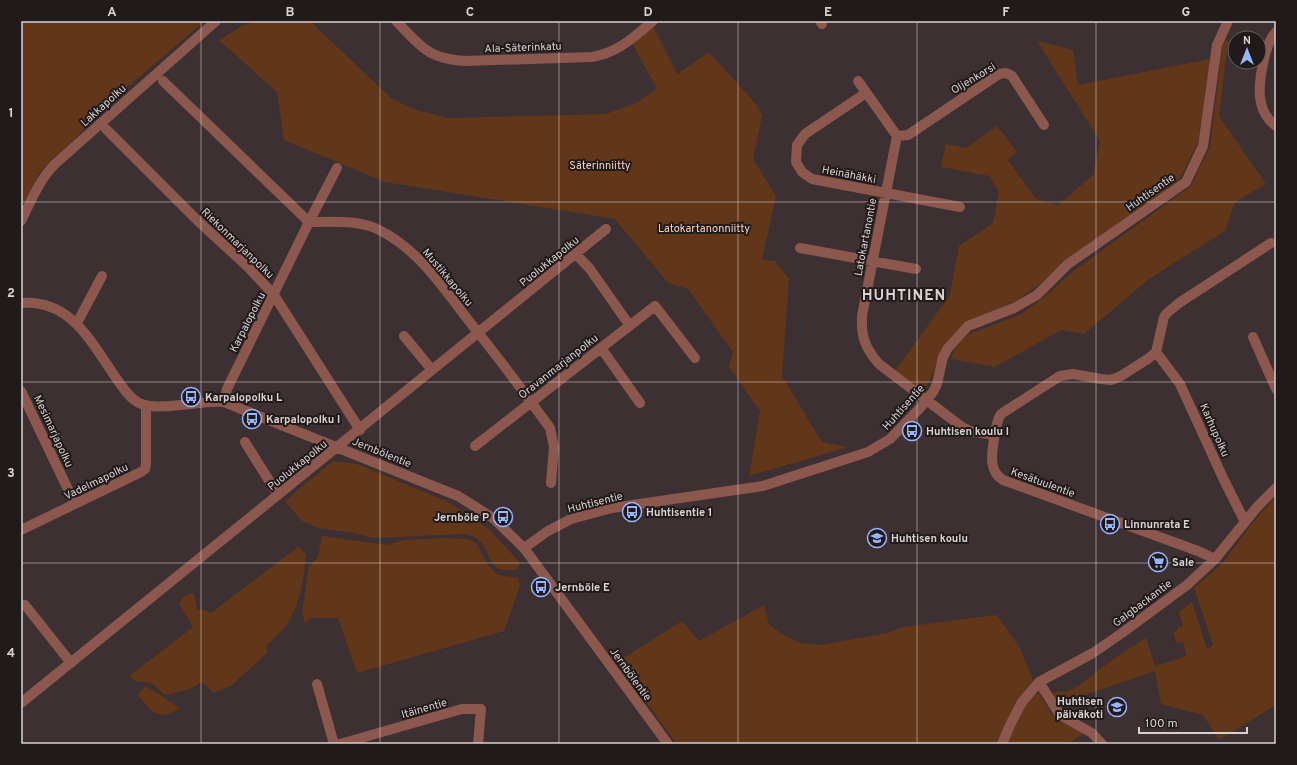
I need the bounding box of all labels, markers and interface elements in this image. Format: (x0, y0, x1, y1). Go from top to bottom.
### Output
text: A (107, 5, 117, 21)
text: B (286, 5, 295, 21)
text: C (466, 5, 474, 21)
text: D (643, 5, 653, 21)
text: E (824, 5, 832, 21)
text: F (1002, 5, 1010, 21)
text: G (1182, 5, 1191, 21)
north arrow (1227, 30, 1267, 70)
text: N (1243, 34, 1251, 48)
street label: Ala-Säterinkatu (484, 40, 562, 56)
street label: Oljenkorsi (948, 60, 999, 98)
street label: Lakkapolku (78, 82, 129, 130)
text: 1 (8, 106, 14, 122)
park label: Säterinniitty (569, 159, 631, 173)
street label: Heinähäkki (821, 163, 877, 187)
street label: Huhtisentie (1123, 171, 1178, 215)
street label: Latokartanontie (852, 197, 880, 277)
street label: Riekonmarjanpolku (198, 205, 277, 282)
park label: Latokartanonniitty (658, 222, 750, 236)
street label: Puolukkapolku (517, 233, 582, 290)
street label: Mustikkapolku (419, 246, 476, 310)
text: 2 (7, 286, 15, 302)
district label: HUHTINEN (862, 287, 946, 306)
street label: Karpalopolku (227, 290, 269, 355)
street label: Oravanmarjanpolku (516, 331, 601, 402)
street label: Huhtisentie (880, 382, 928, 433)
bus stop icon: Karpalopolku L (180, 386, 202, 408)
place label: Karpalopolku L (205, 391, 283, 405)
street label: Mesimarjapolku (30, 393, 76, 470)
street label: Karhupolku (1196, 402, 1232, 459)
bus stop icon: Karpalopolku I (241, 408, 263, 430)
place label: Karpalopolku I (266, 413, 340, 427)
bus stop icon: Huhtisen koulu I (901, 420, 923, 442)
place label: Huhtisen koulu I (926, 425, 1009, 439)
street label: Jernbölentie (350, 435, 413, 471)
street label: Puolukkapolku (265, 437, 330, 494)
street label: Vadelmapolku (62, 460, 131, 504)
street label: Kesätuulentie (1009, 465, 1077, 501)
text: 3 (7, 466, 15, 482)
street label: Huhtisentie (566, 489, 624, 517)
bus stop icon: Huhtisentie 1 (621, 501, 643, 523)
bus stop icon: Jernböle P (492, 506, 514, 528)
place label: Huhtisentie 1 (646, 506, 712, 520)
place label: Jernböle P (434, 511, 489, 525)
bus stop icon: Linnunrata E (1099, 513, 1121, 535)
place label: Linnunrata E (1124, 518, 1190, 532)
school or university icon: Huhtisen koulu (866, 527, 888, 549)
place label: Huhtisen koulu (891, 532, 968, 546)
supermarket icon: Sale (1147, 551, 1169, 573)
place label: Sale (1172, 556, 1194, 570)
bus stop icon: Jernböle E (530, 576, 552, 598)
street label: Galgbackantie (1110, 577, 1175, 631)
place label: Jernböle E (555, 581, 610, 595)
street label: Jernbölentie (606, 645, 654, 704)
text: 4 (7, 646, 15, 662)
place label: Huhtisen päiväkoti (1056, 695, 1103, 722)
street label: Itäinentie (400, 696, 449, 722)
school or university icon: Huhtisen päiväkoti (1106, 696, 1128, 718)
scale bar (1139, 709, 1247, 735)
text: 100 m (1145, 716, 1178, 732)

